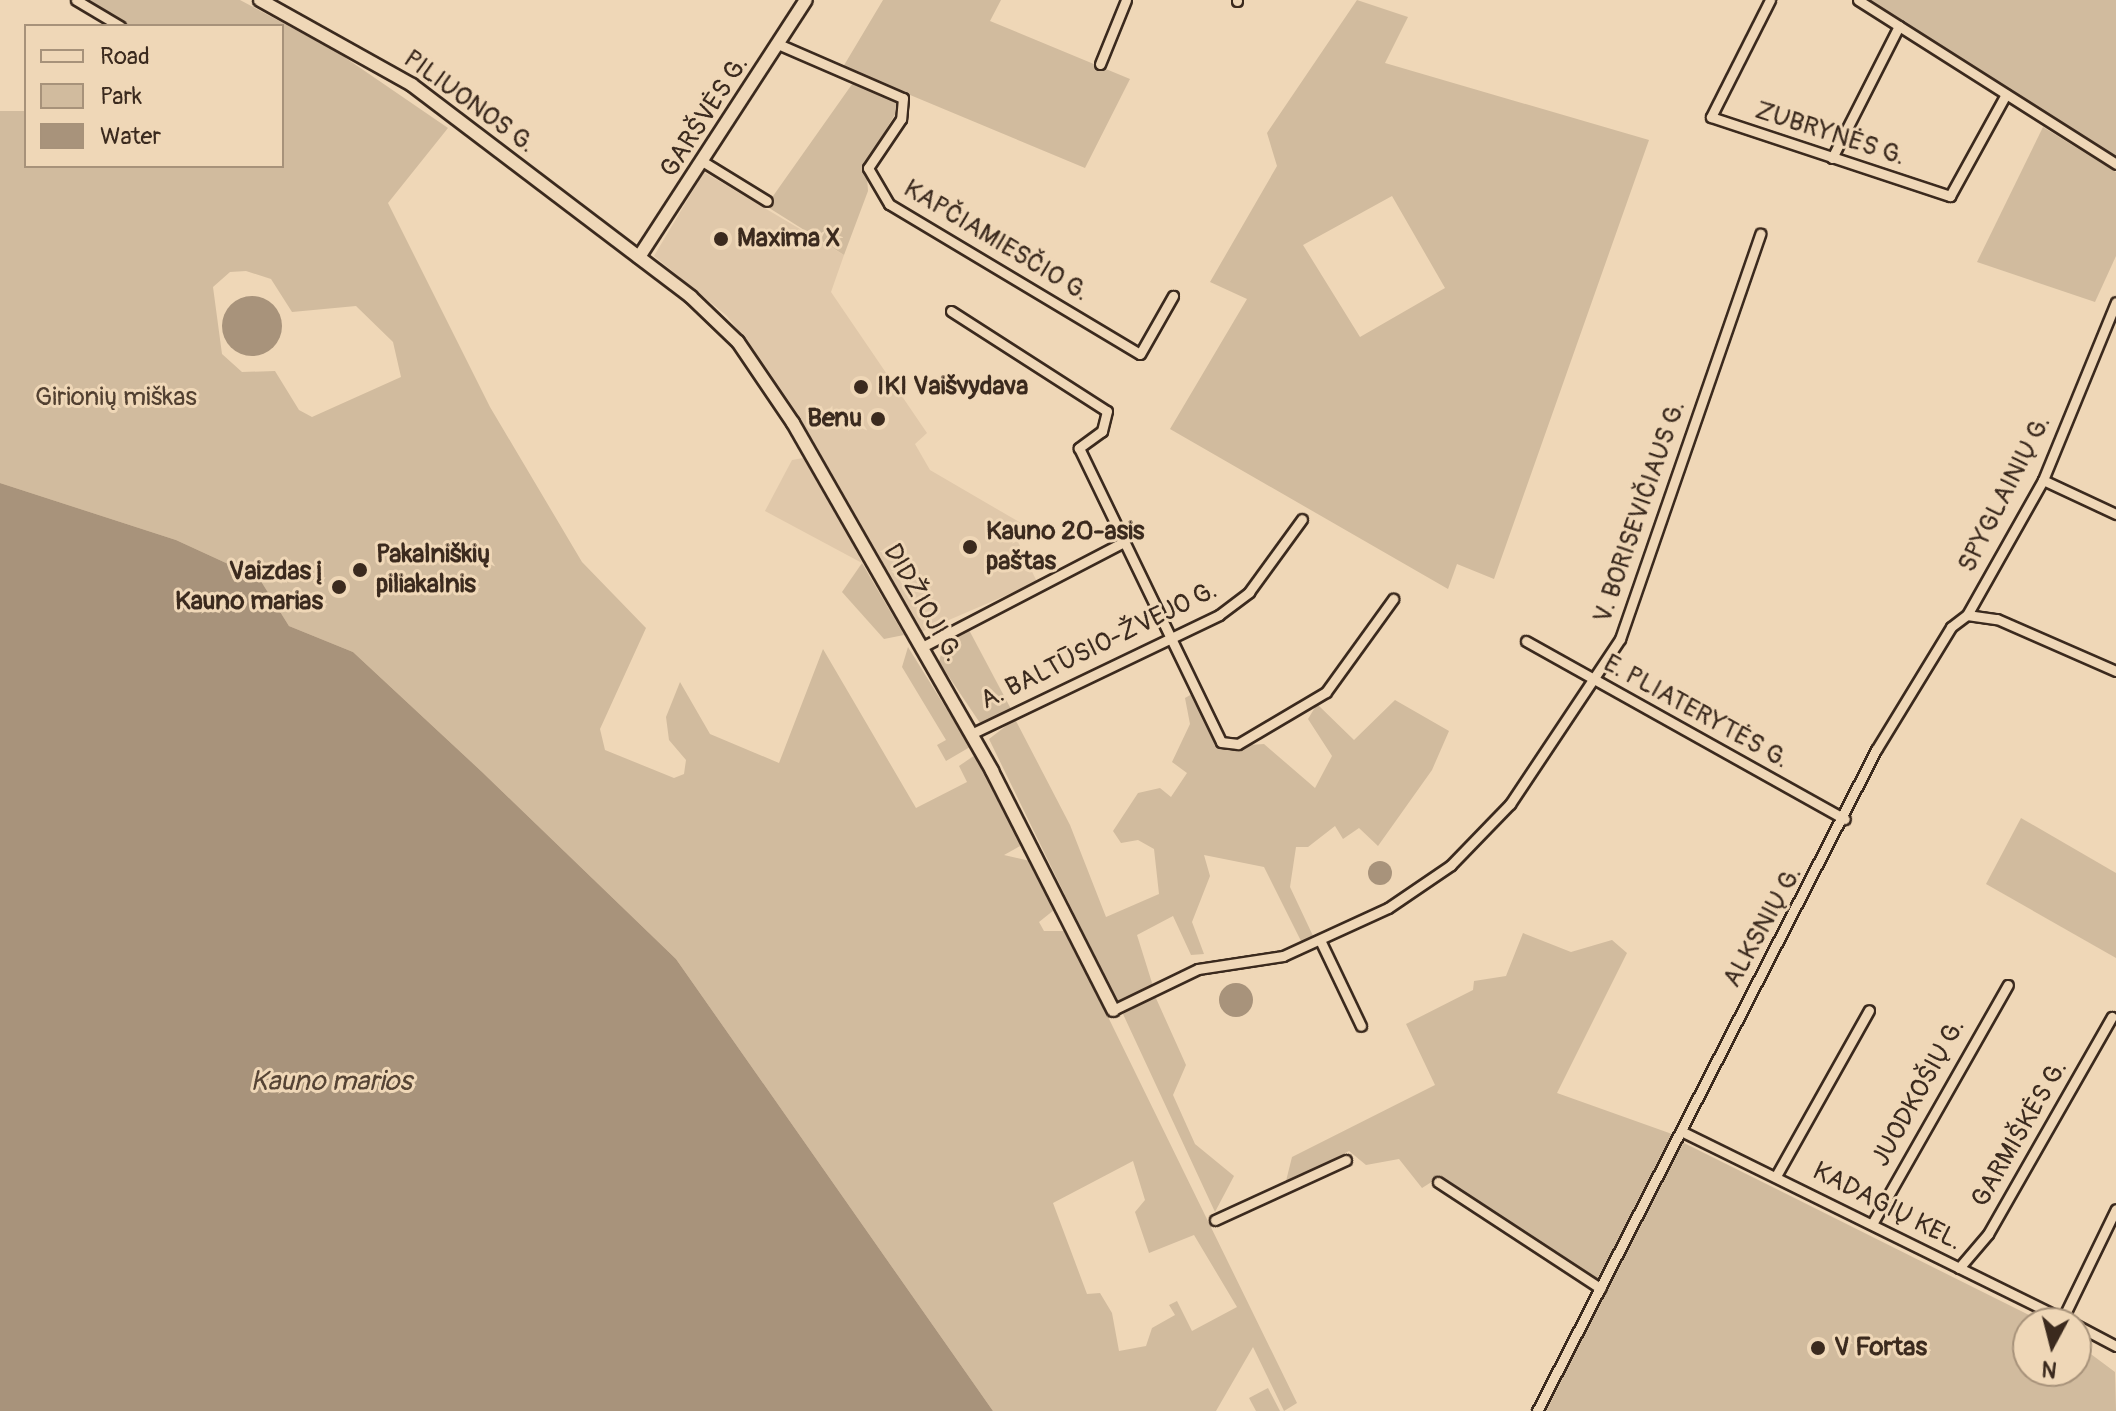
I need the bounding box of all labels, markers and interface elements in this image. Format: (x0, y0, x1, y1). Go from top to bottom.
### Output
legend (24, 24, 284, 168)
text: Road (100, 42, 150, 71)
street label: PILIUONOS G. (397, 44, 541, 160)
street label: GARŠVĖS G. (654, 50, 756, 184)
text: Park (100, 82, 142, 111)
street label: ZUBRYNĖS G. (1751, 95, 1909, 173)
text: Water (100, 122, 161, 151)
street label: KAPČIAMIESČIO G. (898, 173, 1094, 309)
place label: Maxima X (737, 223, 840, 255)
marker: Maxima X (712, 230, 730, 248)
place label: IKI Vaišvydava (877, 371, 1028, 403)
marker: IKI Vaišvydava (852, 378, 870, 396)
park label: Girionių miškas (35, 382, 197, 414)
street label: V. BORISEVIČIAUS G. (1587, 397, 1693, 627)
place label: Benu (807, 403, 862, 435)
marker: Benu (869, 410, 887, 428)
street label: SPYGLAINIŲ G. (1952, 410, 2058, 578)
place label: Kauno 20-asis paštas (986, 516, 1144, 578)
marker: Kauno 20-asis paštas (961, 538, 979, 556)
place label: Pakalniškių piliakalnis (376, 539, 490, 600)
street label: DIDŽIOJI G. (876, 539, 968, 667)
place label: Vaizdas į Kauno marias (175, 556, 323, 618)
marker: Pakalniškių piliakalnis (351, 561, 369, 579)
street label: A. BALTŪSIO-ŽVEJO G. (976, 575, 1222, 717)
marker: Vaizdas į Kauno marias (330, 578, 348, 596)
street label: E. PLIATERYTĖS G. (1598, 648, 1794, 776)
street label: ALKSNIŲ G. (1717, 861, 1809, 993)
street label: JUODKOŠIŲ G. (1866, 1014, 1972, 1172)
street label: GARMIŠKĖS G. (1965, 1055, 2075, 1213)
water label: Kauno marios (250, 1065, 412, 1099)
street label: KADAGIŲ KEL. (1807, 1156, 1967, 1258)
north arrow (2012, 1307, 2092, 1387)
place label: V Fortas (1834, 1332, 1927, 1364)
marker: V Fortas (1809, 1339, 1827, 1357)
text: N (2040, 1354, 2058, 1384)

